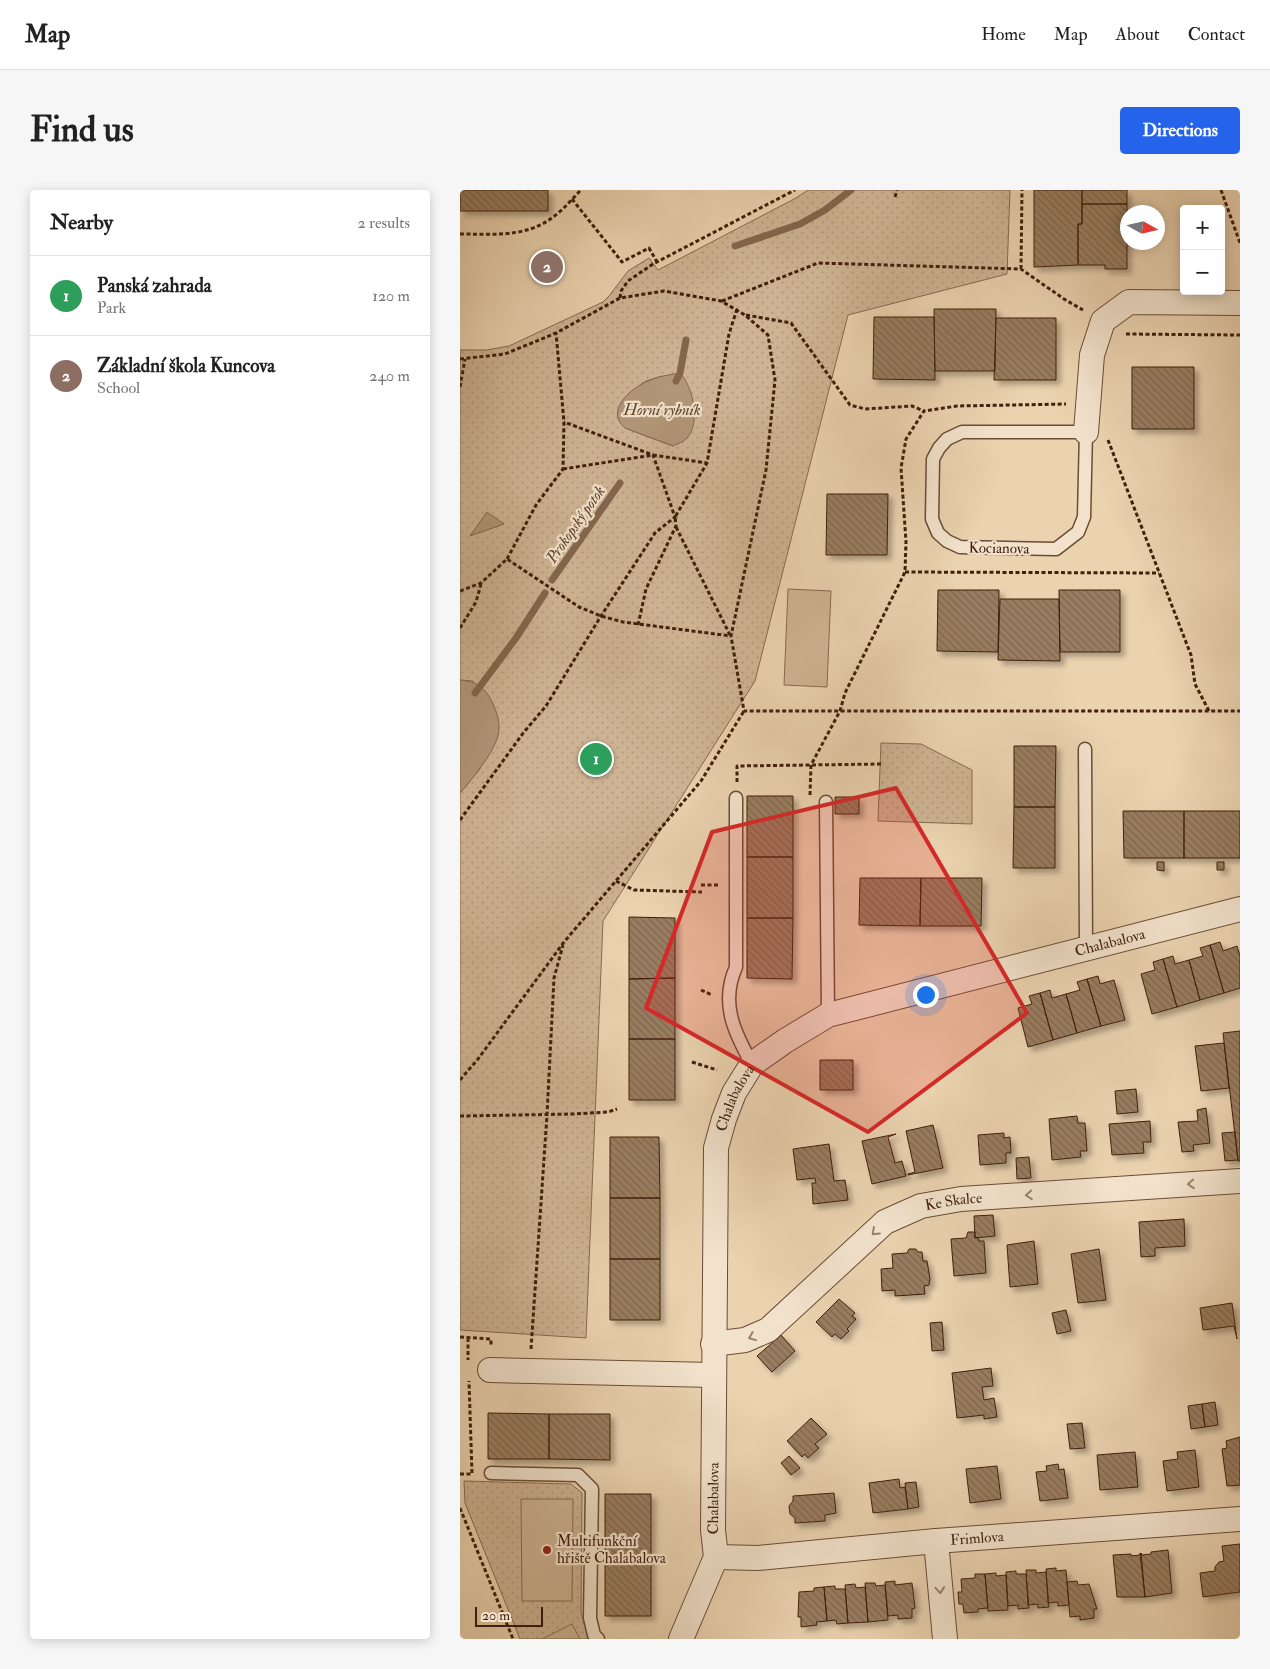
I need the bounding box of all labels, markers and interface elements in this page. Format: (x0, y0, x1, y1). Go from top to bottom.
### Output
text: Map (25, 19, 70, 50)
text: Home (981, 23, 1026, 46)
text: Map (1054, 23, 1088, 46)
text: About (1116, 23, 1160, 46)
text: Contact (1188, 23, 1245, 46)
button: Directions (1120, 107, 1240, 154)
text: Find us (30, 108, 134, 152)
north arrow (1120, 205, 1165, 250)
map controls (1180, 205, 1225, 295)
button: + (1180, 205, 1225, 250)
text: Nearby (50, 209, 113, 236)
text: 2 results (357, 213, 410, 233)
pin: 2 (531, 248, 563, 286)
button: − (1180, 250, 1225, 295)
text: Panská zahrada (97, 274, 212, 298)
text: 1 (63, 286, 69, 306)
text: 120 m (372, 286, 410, 306)
text: Park (97, 298, 126, 318)
text: Základní škola Kuncova (97, 354, 275, 378)
text: 2 (62, 366, 70, 386)
text: 240 m (369, 366, 410, 386)
text: School (97, 378, 140, 398)
water label: Horní rybník (622, 400, 701, 420)
water label: Prokopský potok (541, 482, 610, 568)
street label: Kocianova (968, 538, 1030, 559)
pin: 1 (580, 740, 612, 778)
street label: Chalabalova (1073, 925, 1148, 961)
your location (913, 982, 939, 1008)
street label: Chalabalova (712, 1061, 760, 1134)
one-way arrow (1187, 1179, 1195, 1190)
street label: Ke Skalce (924, 1189, 983, 1215)
one-way arrow (1025, 1189, 1033, 1200)
one-way arrow (871, 1226, 880, 1235)
one-way arrow (748, 1330, 757, 1341)
street label: Chalabalova (704, 1461, 724, 1534)
street label: Frimlova (950, 1527, 1005, 1550)
place label: Multifunkční hřiště Chalabalova (557, 1532, 667, 1568)
marker: Multifunkční hřiště Chalabalova (541, 1544, 553, 1556)
one-way arrow (935, 1586, 946, 1594)
scale bar (475, 1604, 542, 1627)
text: 20 m (482, 1607, 510, 1624)

